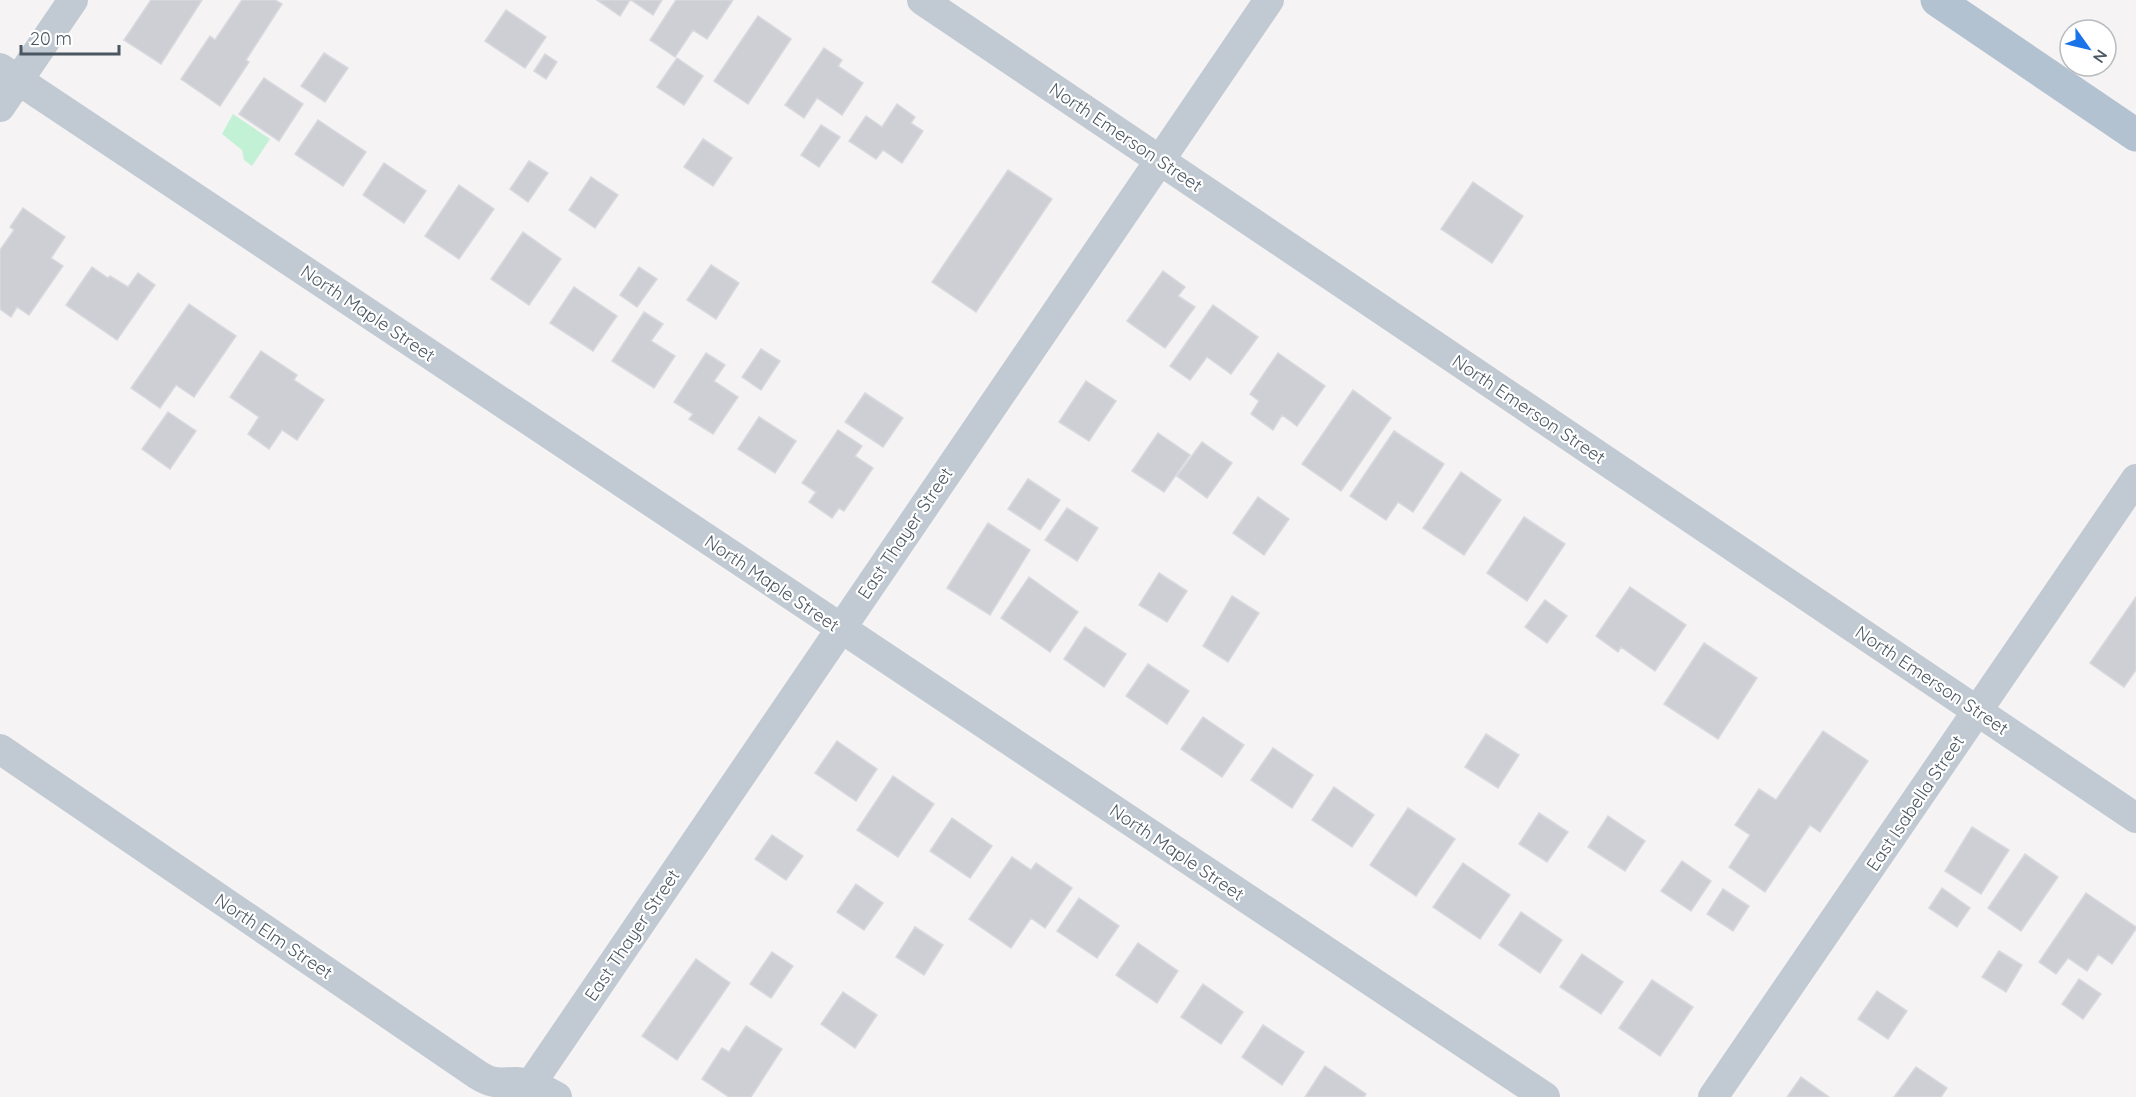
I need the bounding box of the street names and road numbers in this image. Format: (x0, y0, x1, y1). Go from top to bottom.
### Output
street label: North Emerson Street (1045, 77, 1207, 197)
street label: North Maple Street (296, 260, 440, 366)
street label: North Emerson Street (1448, 349, 1610, 469)
street label: East Thayer Street (852, 463, 958, 603)
street label: North Maple Street (700, 530, 844, 636)
street label: North Emerson Street (1851, 620, 2013, 740)
street label: East Isabella Street (1861, 731, 1969, 875)
street label: North Maple Street (1105, 799, 1249, 905)
street label: East Thayer Street (579, 865, 685, 1005)
street label: North Elm Street (211, 888, 337, 984)

